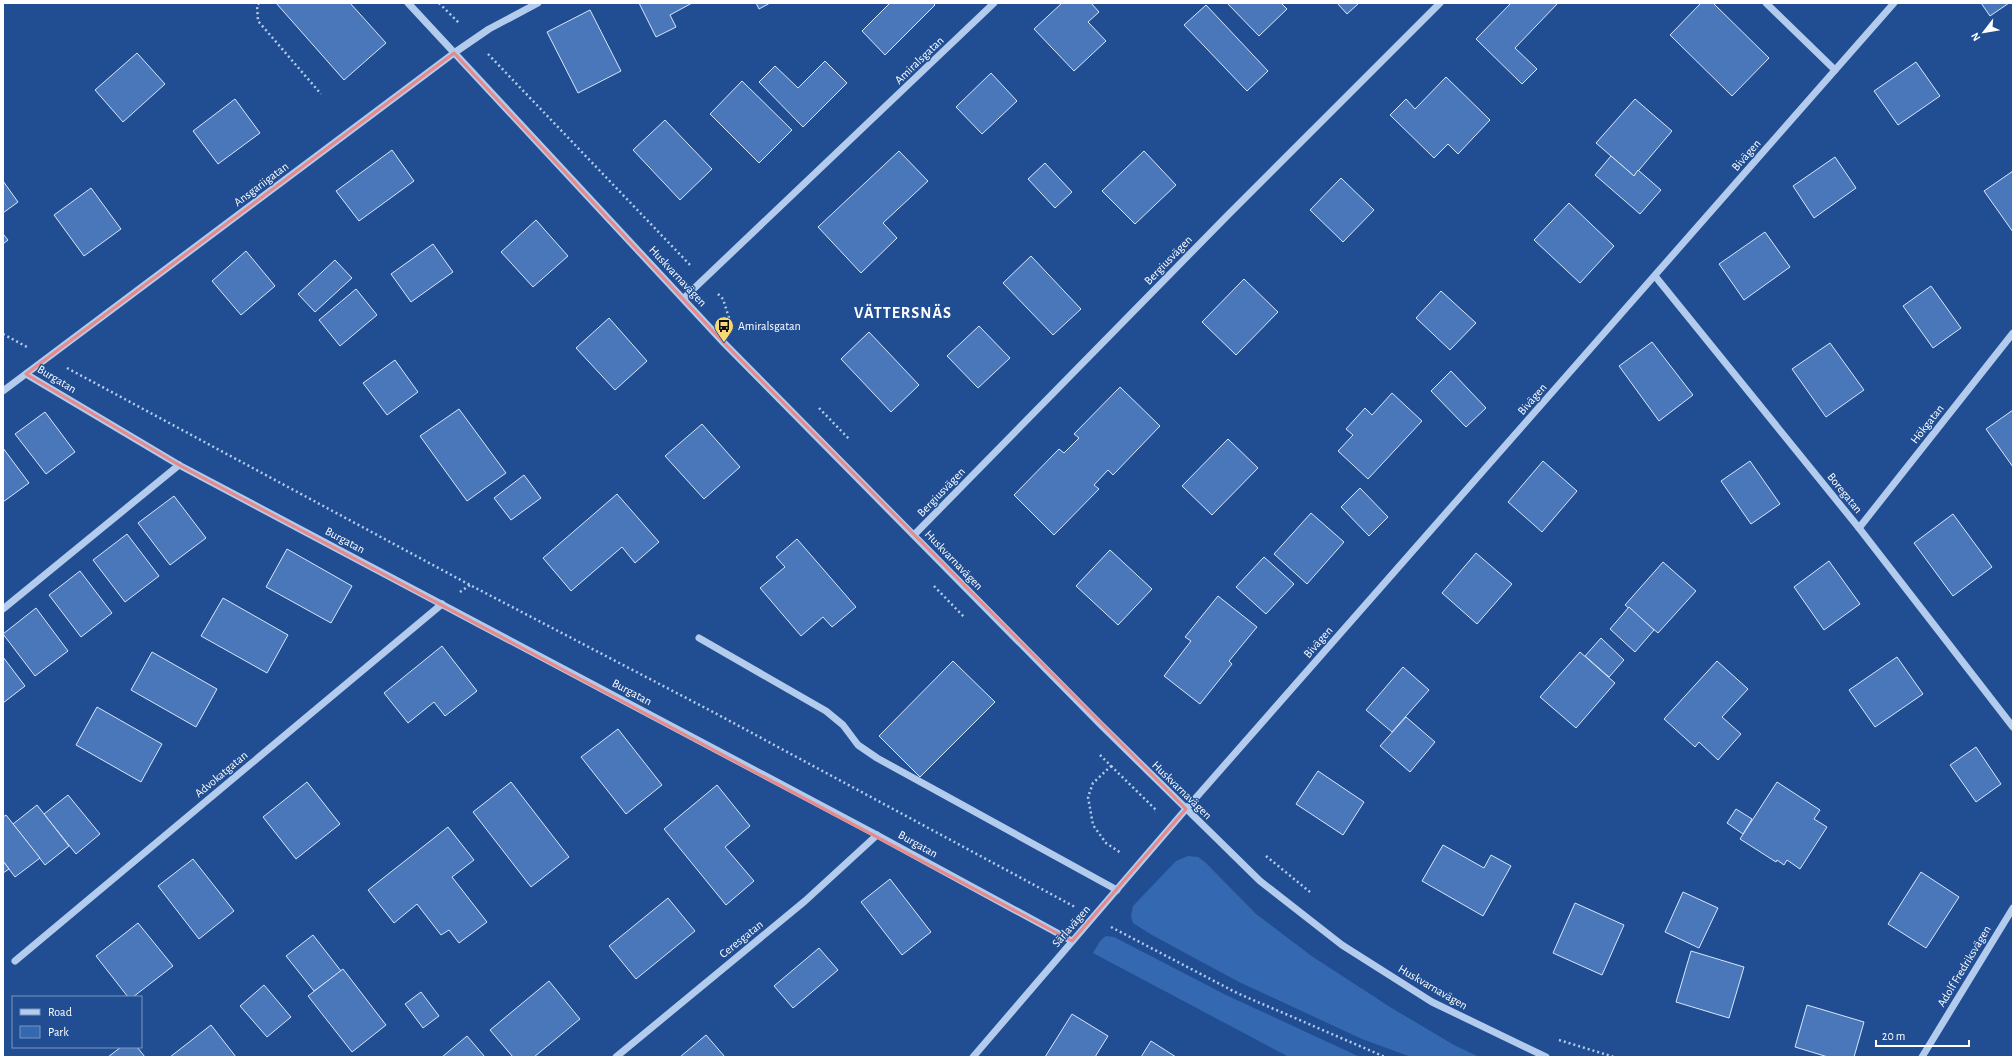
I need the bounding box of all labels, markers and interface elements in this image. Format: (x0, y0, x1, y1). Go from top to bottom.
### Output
north arrow (1964, 12, 2004, 52)
text: N (1969, 31, 1983, 43)
street label: Amiralsgatan (892, 34, 946, 86)
street label: Bivägen (1729, 137, 1763, 173)
street label: Ansgariigatan (231, 160, 291, 208)
street label: Bergiusvägen (1142, 233, 1194, 287)
street label: Huskvarnavägen (647, 243, 709, 309)
district label: VÄTTERSNÄS (854, 303, 952, 321)
bus stop icon: Amiralsgatan (713, 315, 735, 343)
place label: Amiralsgatan (738, 320, 801, 332)
street label: Burgatan (35, 363, 79, 395)
street label: Bivägen (1515, 381, 1549, 417)
street label: Hökgatan (1908, 402, 1946, 446)
street label: Bergiusvägen (915, 465, 967, 519)
street label: Boregatan (1825, 471, 1865, 515)
street label: Burgatan (323, 525, 367, 555)
street label: Huskvarnavägen (923, 528, 985, 592)
street label: Bivägen (1301, 624, 1335, 660)
street label: Burgatan (610, 677, 654, 707)
street label: Advokatgatan (192, 749, 250, 799)
street label: Huskvarnavägen (1150, 759, 1214, 821)
street label: Burgatan (896, 828, 940, 860)
street label: Särlavägen (1050, 903, 1092, 949)
street label: Ceresgatan (717, 918, 765, 960)
street label: Adolf Fredriksvägen (1935, 923, 1993, 1009)
street label: Huskvarnavägen (1396, 962, 1470, 1012)
legend (12, 996, 142, 1048)
text: Road (48, 1006, 72, 1018)
scale bar (1876, 1022, 1969, 1048)
text: Park (48, 1026, 69, 1038)
text: 20 m (1882, 1030, 1905, 1042)

